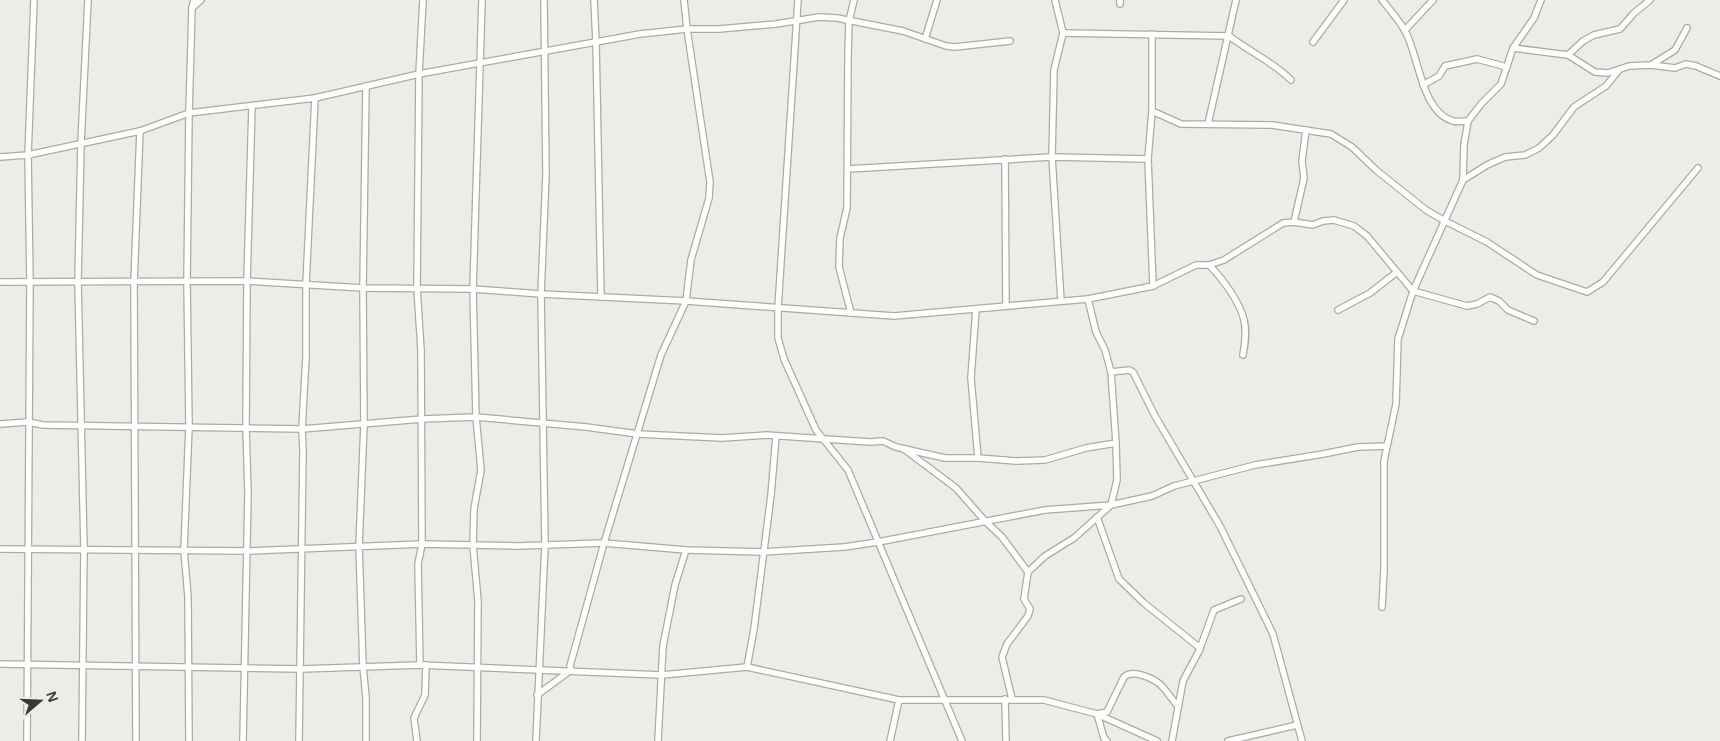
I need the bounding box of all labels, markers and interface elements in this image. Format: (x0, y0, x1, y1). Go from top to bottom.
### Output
north arrow (15, 676, 65, 726)
text: N (43, 689, 62, 704)

